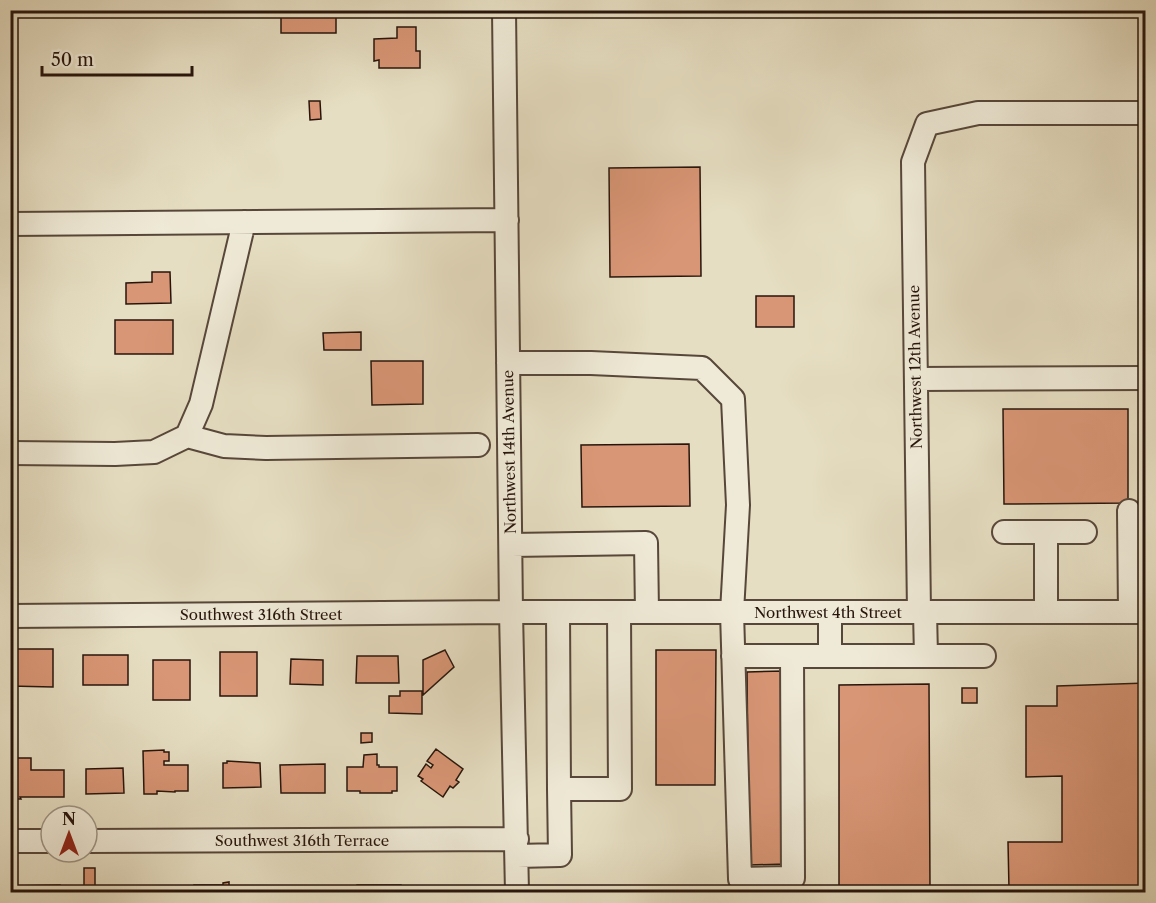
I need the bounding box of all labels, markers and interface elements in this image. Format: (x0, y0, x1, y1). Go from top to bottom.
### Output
scale bar (42, 39, 192, 77)
text: 50 m (51, 49, 94, 71)
street label: Northwest 12th Avenue (904, 285, 926, 449)
street label: Northwest 14th Avenue (498, 370, 520, 534)
street label: Northwest 4th Street (754, 603, 903, 622)
street label: Southwest 316th Street (180, 605, 343, 624)
north arrow (39, 804, 99, 864)
text: N (62, 809, 76, 829)
street label: Southwest 316th Terrace (215, 831, 389, 850)

